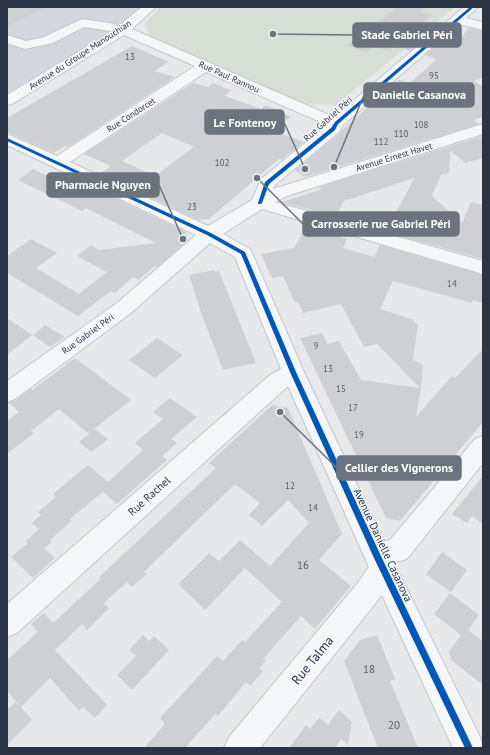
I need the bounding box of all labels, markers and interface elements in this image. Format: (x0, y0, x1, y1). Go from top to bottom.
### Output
street label: Avenue du Groupe Manouchian (27, 17, 133, 92)
callout: Stade Gabriel Péri (353, 23, 461, 47)
text: Stade Gabriel Péri (361, 27, 453, 42)
house number: 13 (125, 51, 135, 62)
street label: Rue Paul Rannou (197, 58, 261, 95)
house number: 95 (429, 70, 439, 81)
callout: Danielle Casanova (364, 83, 474, 107)
text: Danielle Casanova (372, 87, 466, 102)
street label: Rue Gabriel Péri (301, 94, 354, 143)
street label: Rue Condorcet (104, 95, 157, 134)
callout: Le Fontenoy (205, 110, 284, 134)
text: Le Fontenoy (214, 115, 277, 130)
house number: 108 (414, 119, 428, 130)
house number: 110 (394, 128, 408, 139)
house number: 112 (374, 136, 388, 147)
street label: Avenue Ernest Havet (354, 140, 433, 173)
house number: 102 (215, 157, 229, 168)
callout: Pharmacie Nguyen (47, 173, 159, 197)
text: Pharmacie Nguyen (55, 177, 151, 192)
house number: 23 (187, 201, 197, 212)
callout: Carrosserie rue Gabriel Péri (303, 212, 459, 236)
text: Carrosserie rue Gabriel Péri (311, 216, 451, 231)
house number: 14 (447, 278, 457, 289)
street label: Rue Gabriel Péri (59, 311, 116, 356)
house number: 9 (314, 340, 319, 351)
house number: 13 (323, 363, 333, 374)
house number: 15 (336, 383, 346, 394)
house number: 17 (348, 402, 358, 413)
house number: 19 (354, 429, 364, 440)
callout: Cellier des Vignerons (337, 456, 461, 480)
text: Cellier des Vignerons (345, 460, 453, 475)
street label: Rue Rachel (125, 473, 174, 519)
house number: 12 (285, 480, 295, 491)
street label: Avenue Danielle Casanova (351, 486, 415, 604)
house number: 14 (308, 502, 318, 513)
house number: 16 (297, 558, 309, 572)
street label: Rue Talma (288, 633, 337, 688)
house number: 18 (363, 662, 375, 676)
house number: 20 (388, 718, 400, 732)

